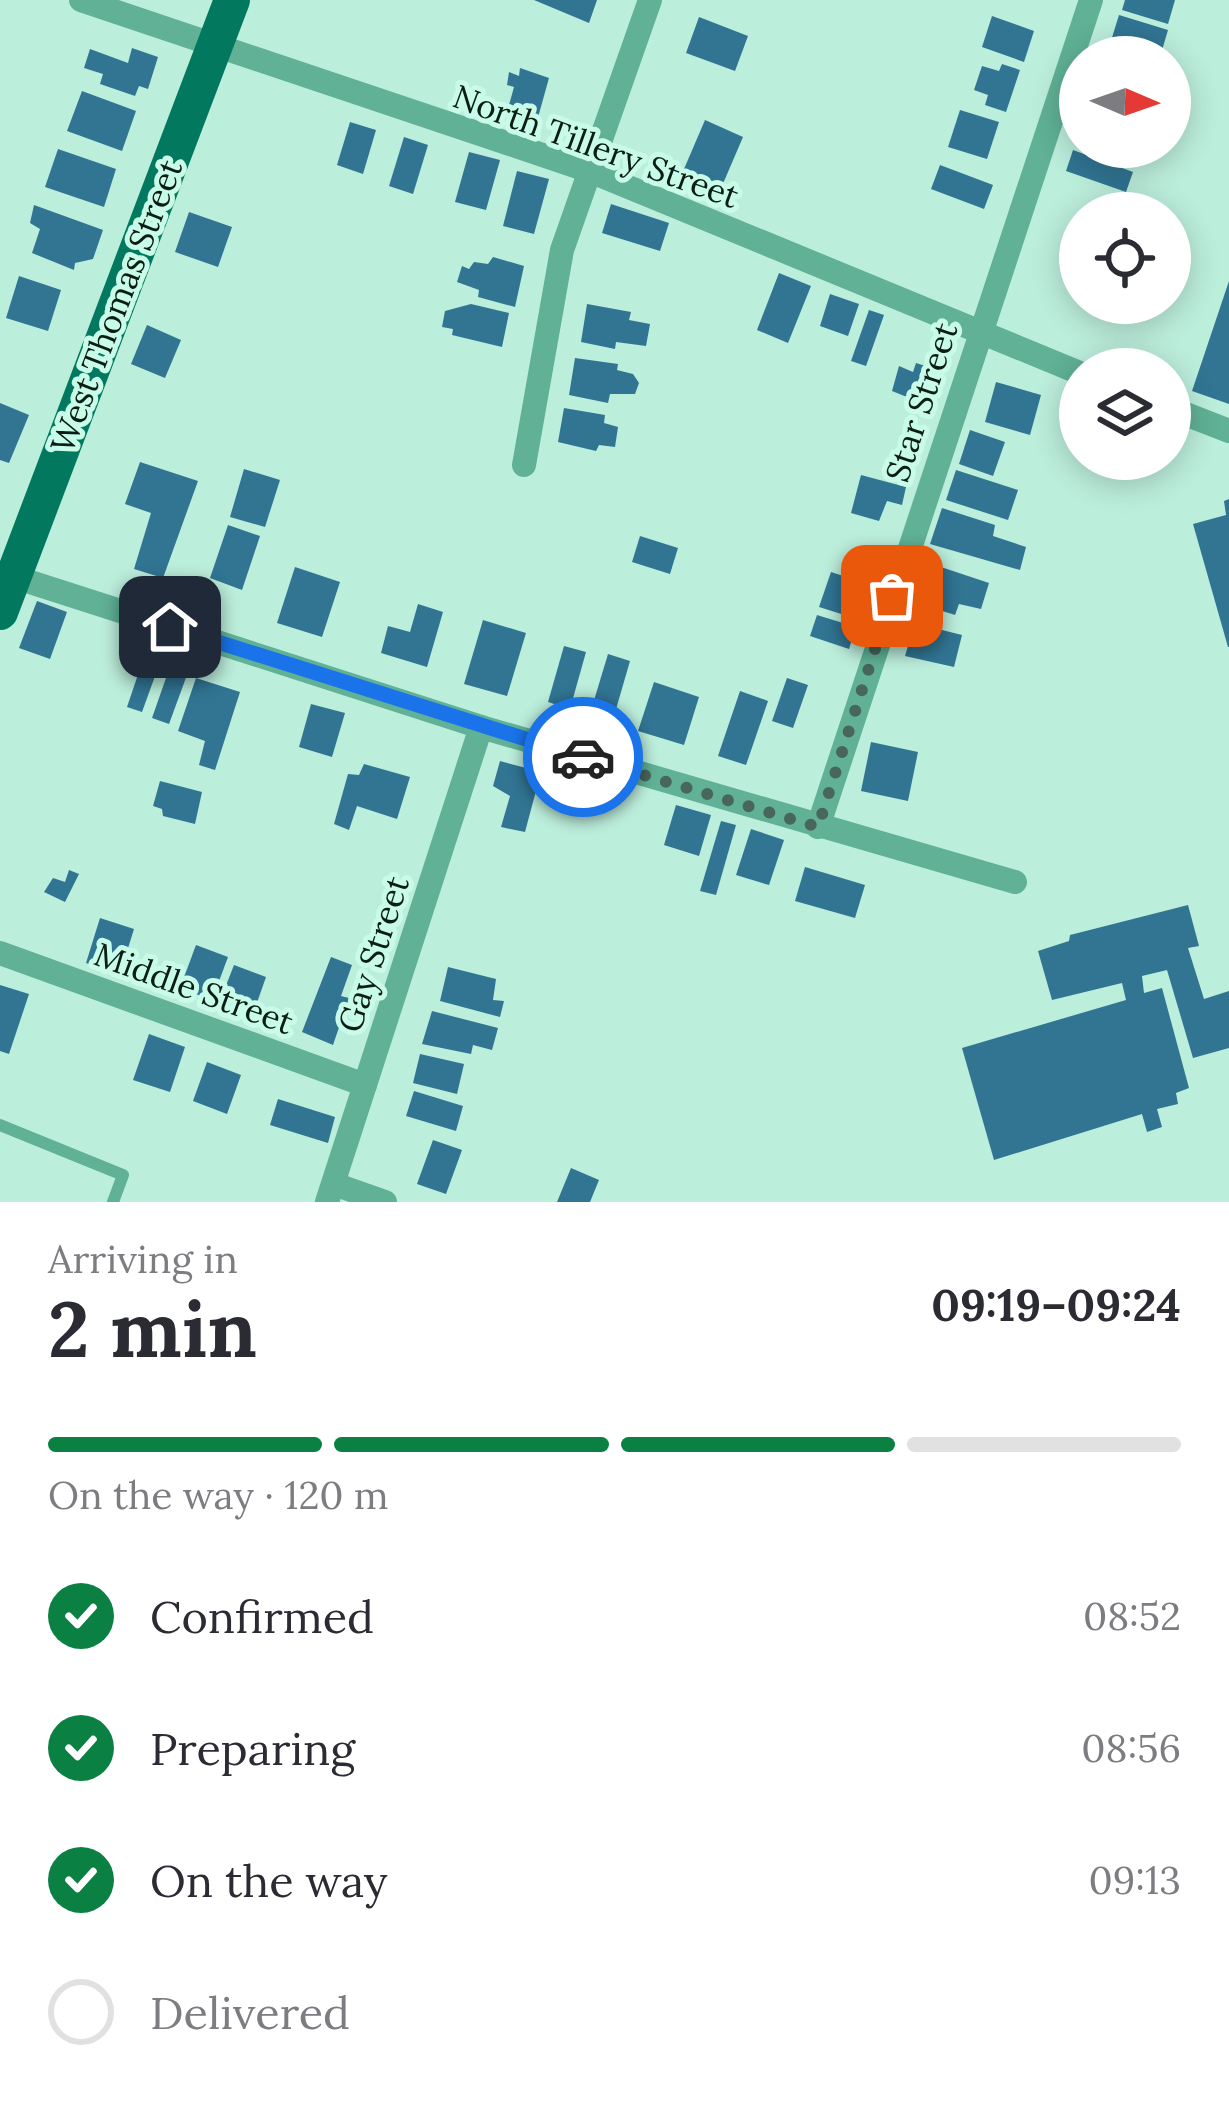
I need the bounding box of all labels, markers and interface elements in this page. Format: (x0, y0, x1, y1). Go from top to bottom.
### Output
north arrow (1059, 36, 1191, 168)
map controls (1059, 36, 1191, 480)
street label: North Tillery Street (448, 75, 745, 217)
street label: West Thomas Street (41, 153, 191, 458)
button: locate (1059, 192, 1191, 324)
street label: Star Street (876, 317, 967, 487)
button: layers (1059, 348, 1191, 480)
pin (841, 545, 943, 647)
icon: bag (859, 563, 925, 629)
pin (119, 576, 221, 678)
icon: home (137, 594, 203, 660)
courier (523, 697, 643, 817)
icon: car (550, 724, 616, 790)
street label: Gay Street (328, 871, 418, 1037)
street label: Middle Street (89, 933, 299, 1043)
text: Arriving in (48, 1234, 238, 1284)
text: 09:19–09:24 (931, 1276, 1181, 1333)
text: 2 min (48, 1279, 257, 1378)
text: On the way · 120 m (48, 1470, 389, 1520)
icon: check (48, 1583, 114, 1649)
text: Confirmed (150, 1588, 374, 1645)
text: 08:52 (1083, 1591, 1181, 1641)
icon: check (48, 1715, 114, 1781)
text: Preparing (150, 1720, 355, 1777)
text: 08:56 (1081, 1723, 1181, 1773)
icon: check (48, 1847, 114, 1913)
text: On the way (150, 1852, 388, 1909)
text: 09:13 (1089, 1855, 1181, 1905)
text: Delivered (150, 1984, 350, 2041)

